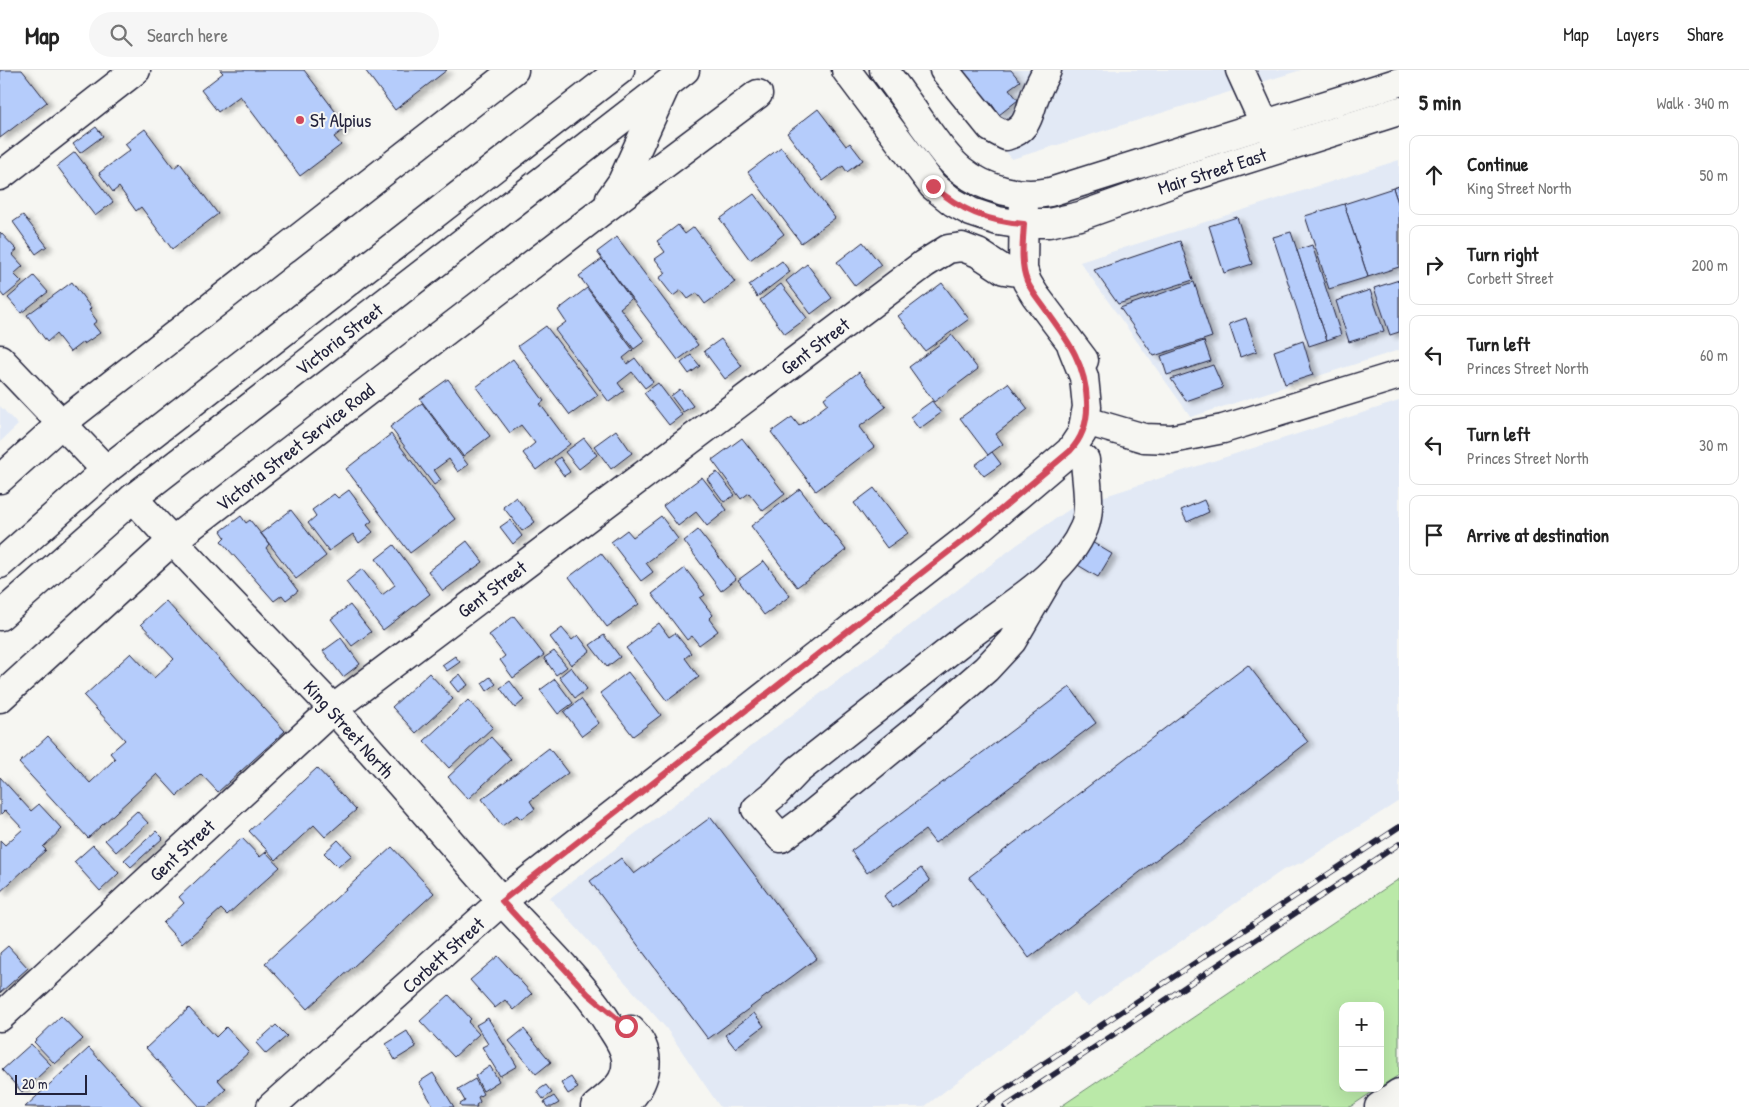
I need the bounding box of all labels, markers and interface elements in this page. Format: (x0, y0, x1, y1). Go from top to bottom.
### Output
search box (89, 12, 439, 57)
text: Map (25, 19, 59, 51)
icon: search (107, 21, 135, 49)
text: Search here (147, 22, 228, 48)
text: Map (1563, 22, 1589, 47)
text: Layers (1617, 22, 1659, 47)
text: Share (1687, 22, 1724, 47)
text: 5 min (1419, 88, 1461, 117)
text: Walk · 340 m (1657, 92, 1729, 114)
place label: St Alpius (310, 107, 371, 133)
marker: St Alpius (294, 114, 306, 126)
street label: Mair Street East (1154, 141, 1270, 201)
text: Continue (1467, 151, 1528, 177)
icon: ahead (1420, 161, 1448, 189)
text: 50 m (1700, 164, 1728, 186)
route end (922, 175, 945, 198)
text: King Street North (1467, 177, 1571, 199)
text: Turn right (1467, 241, 1538, 267)
icon: right (1420, 251, 1448, 279)
text: 200 m (1692, 254, 1728, 276)
text: Corbett Street (1467, 267, 1553, 289)
street label: Victoria Street (290, 296, 388, 381)
street label: Gent Street (775, 311, 855, 381)
text: Turn left (1467, 331, 1530, 357)
icon: left (1420, 341, 1448, 369)
text: 60 m (1700, 344, 1728, 366)
text: Princes Street North (1467, 357, 1588, 379)
street label: Victoria Street Service Road (210, 377, 380, 517)
text: Turn left (1467, 421, 1530, 447)
icon: left (1420, 431, 1448, 459)
text: 30 m (1699, 434, 1728, 456)
text: Princes Street North (1467, 447, 1588, 469)
icon: arrive (1420, 521, 1448, 549)
text: Arrive at destination (1467, 522, 1609, 548)
street label: Gent Street (452, 554, 532, 624)
street label: King Street North (298, 674, 400, 784)
street label: Gent Street (144, 813, 221, 887)
street label: Corbett Street (396, 911, 490, 999)
map controls (1339, 1002, 1384, 1092)
button: + (1339, 1002, 1384, 1047)
route start (615, 1015, 638, 1038)
button: − (1339, 1047, 1384, 1092)
scale bar (15, 1072, 88, 1095)
text: 20 m (22, 1074, 48, 1093)

